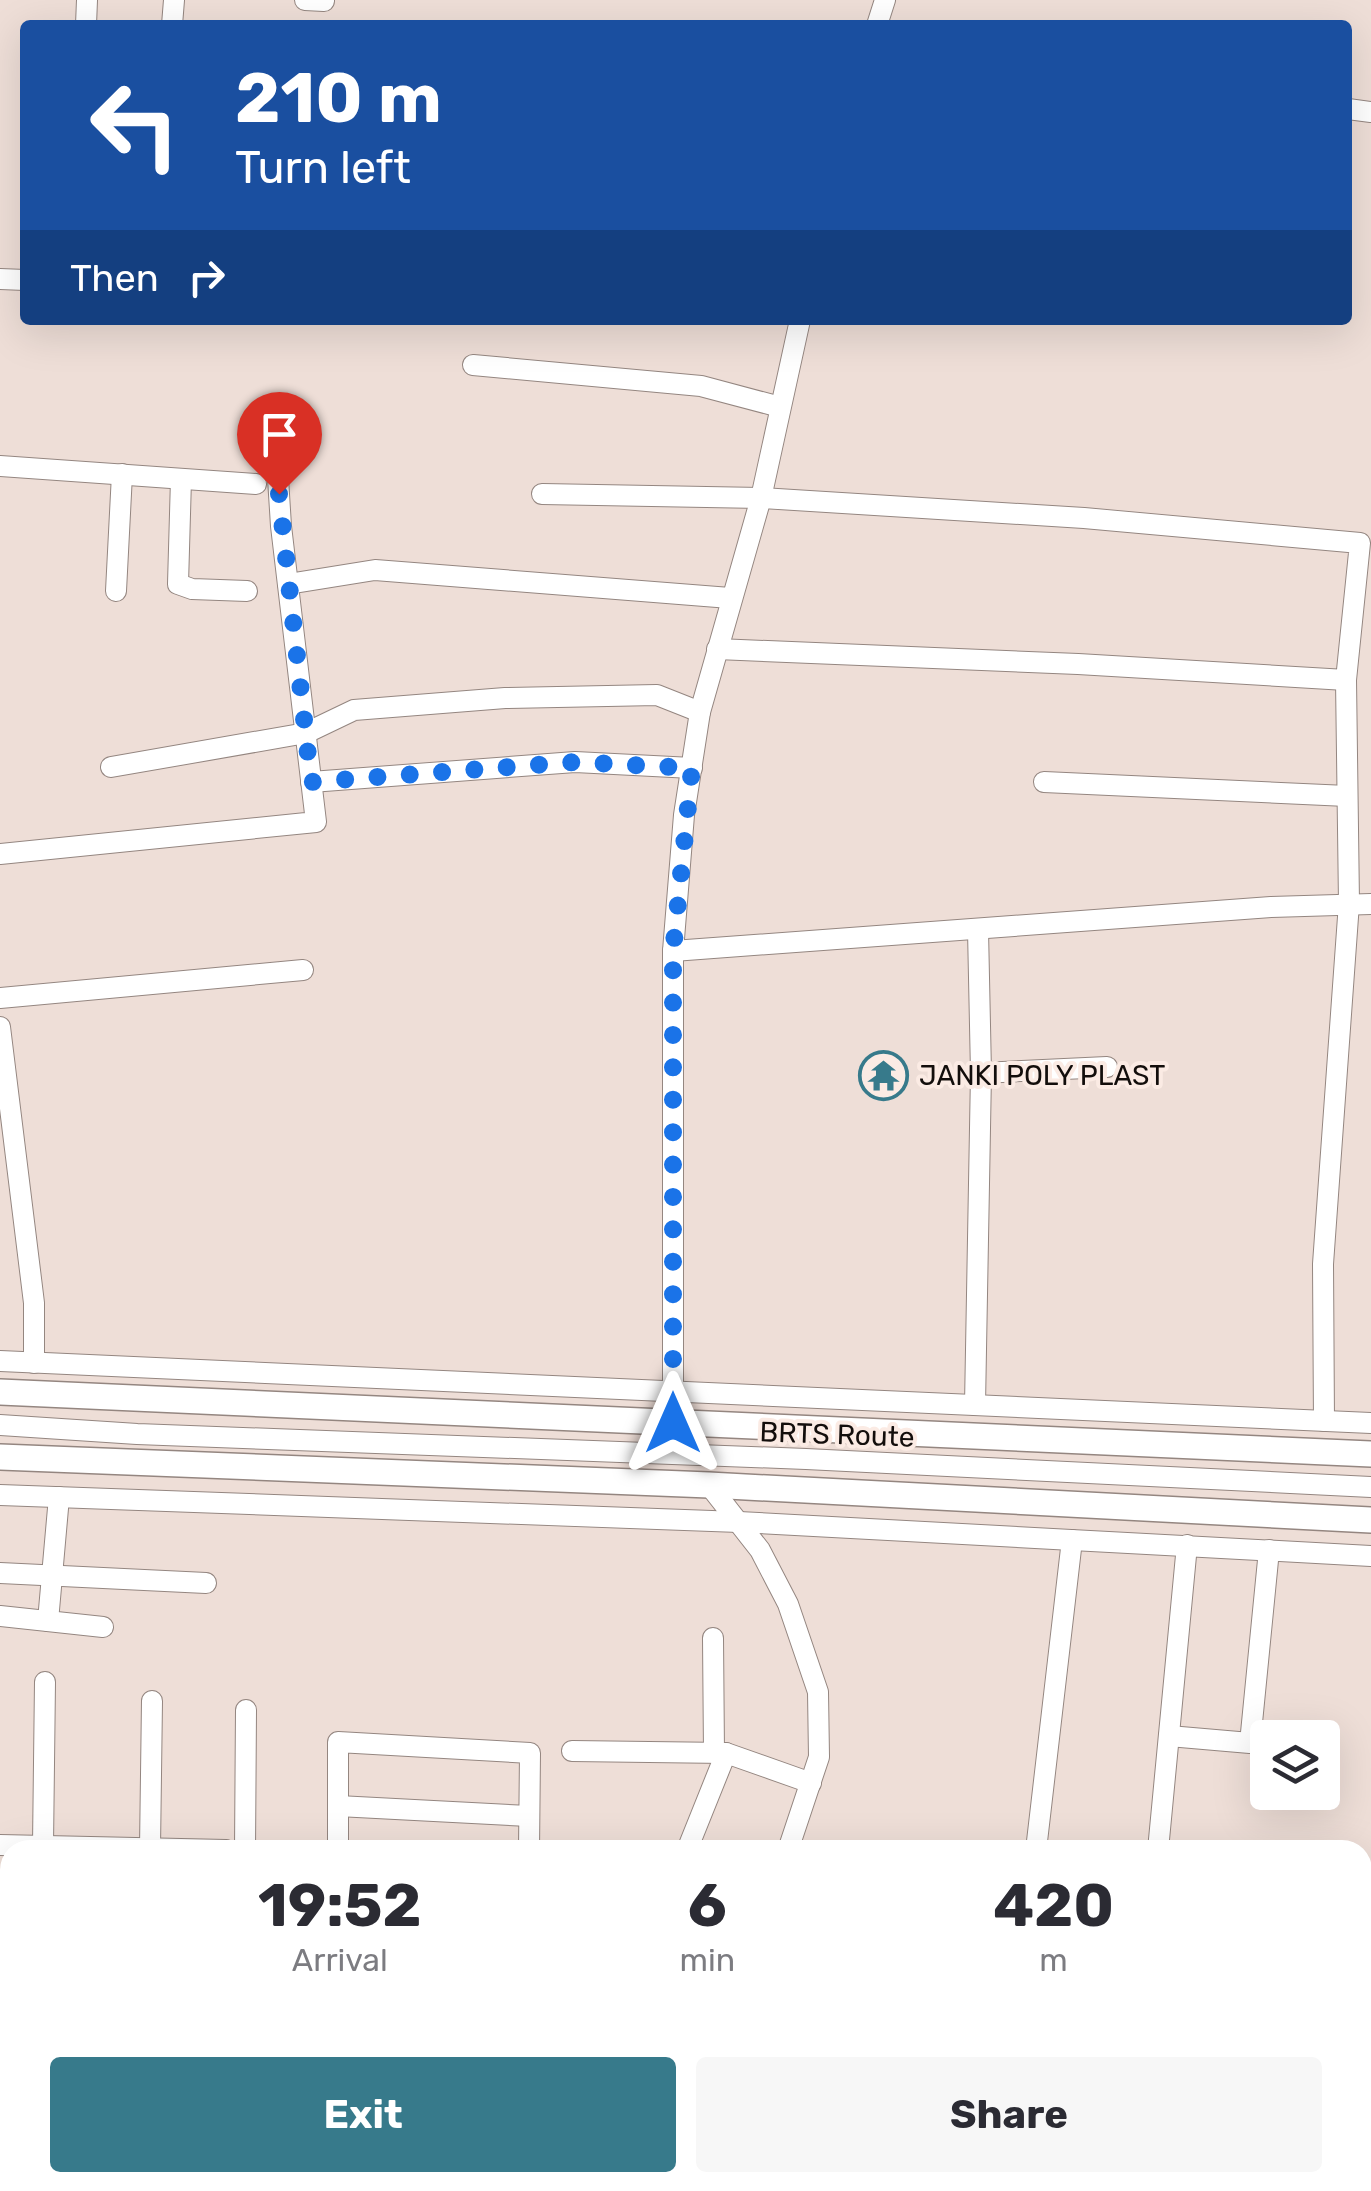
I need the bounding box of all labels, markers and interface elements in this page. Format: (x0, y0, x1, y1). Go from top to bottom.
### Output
text: 210 m (235, 57, 442, 140)
icon: left (70, 60, 200, 190)
text: Turn left (235, 141, 411, 194)
icon: right (179, 250, 234, 305)
text: Then (70, 255, 159, 301)
pin (237, 392, 322, 495)
icon: arrive (252, 407, 307, 462)
temple icon: JANKI POLY PLAST (858, 1049, 910, 1101)
place label: JANKI POLY PLAST (919, 1059, 1165, 1092)
position arrow (621, 1371, 725, 1475)
street label: BRTS Route (759, 1415, 915, 1454)
map controls (1250, 1720, 1340, 1810)
button: layers (1250, 1720, 1340, 1810)
text: 19:52 (258, 1870, 422, 1941)
text: 6 (688, 1870, 727, 1941)
text: 420 (993, 1870, 1114, 1941)
text: Arrival (292, 1941, 388, 1979)
text: min (680, 1941, 735, 1979)
text: m (1039, 1941, 1068, 1979)
button: Exit (50, 2057, 676, 2172)
button: Share (696, 2057, 1322, 2172)

